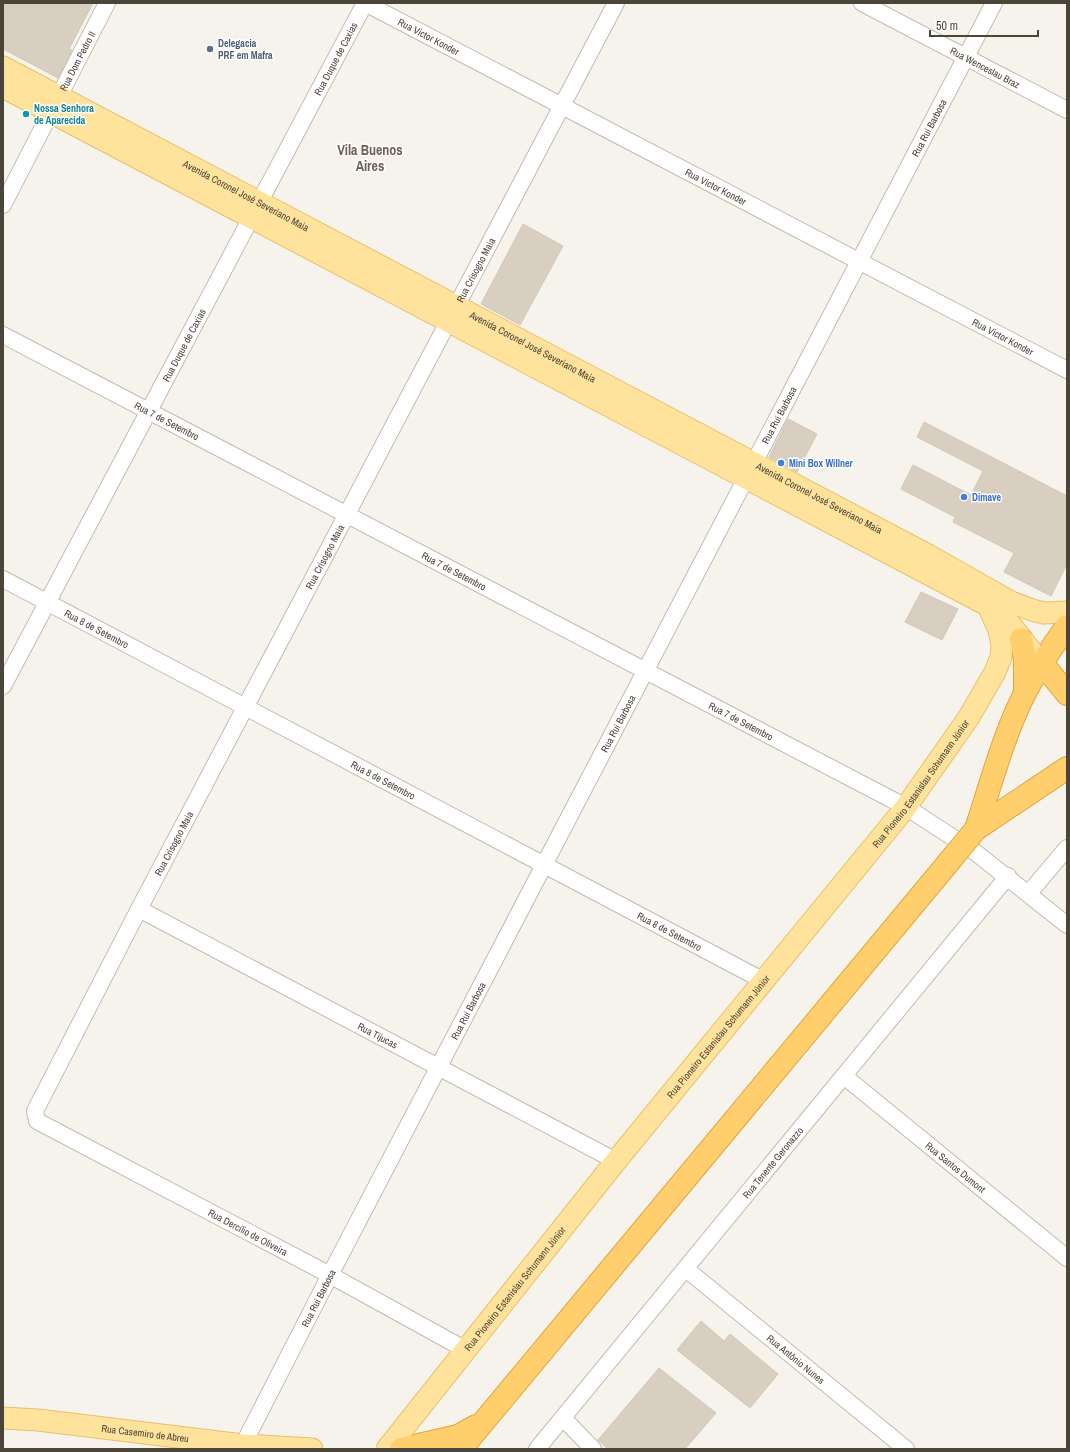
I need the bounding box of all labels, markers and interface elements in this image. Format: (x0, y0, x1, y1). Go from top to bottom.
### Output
scale bar (930, 12, 1038, 38)
street label: Rua Victor Konder (396, 15, 462, 58)
text: 50 m (936, 18, 958, 34)
street label: Rua Duque de Caxias (311, 20, 361, 98)
street label: Rua Dom Pedro II (57, 29, 98, 93)
place label: Delegacia PRF em Mafra (218, 37, 273, 62)
marker: Delegacia PRF em Mafra (205, 44, 215, 54)
street label: Rua Wenceslau Braz (948, 44, 1022, 91)
street label: Rua Rui Barbosa (909, 97, 950, 159)
place label: Nossa Senhora de Aparecida (34, 102, 94, 127)
marker: Nossa Senhora de Aparecida (21, 109, 31, 119)
district label: Vila Buenos Aires (337, 141, 403, 175)
street label: Avenida Coronel José Severiano Maia (180, 157, 312, 235)
street label: Rua Victor Konder (683, 166, 749, 208)
street label: Rua Crisogno Maia (454, 235, 498, 305)
street label: Rua Duque de Caxias (160, 306, 209, 384)
street label: Avenida Coronel José Severiano Maia (466, 308, 598, 386)
street label: Rua Victor Konder (970, 316, 1036, 359)
street label: Rua Rui Barbosa (759, 384, 800, 446)
street label: Rua 7 de Setembro (132, 399, 202, 444)
place label: Mini Box Willner (789, 457, 854, 470)
marker: Mini Box Willner (776, 458, 786, 468)
street label: Avenida Coronel José Severiano Maia (753, 459, 885, 537)
place label: Dimave (972, 491, 1002, 504)
marker: Dimave (959, 492, 969, 502)
street label: Rua Crisogno Maia (303, 522, 348, 591)
street label: Rua 7 de Setembro (419, 549, 489, 594)
street label: Rua 8 de Setembro (62, 607, 131, 652)
street label: Rua Rui Barbosa (598, 693, 639, 755)
street label: Rua 7 de Setembro (706, 699, 776, 744)
street label: Rua Pioneiro Estanislau Schumann Júnior (869, 717, 972, 850)
street label: Rua 8 de Setembro (348, 758, 418, 803)
street label: Rua Crisogno Maia (152, 809, 197, 878)
street label: Rua 8 de Setembro (635, 909, 704, 954)
street label: Rua Pioneiro Estanislau Schumann Júnior (664, 972, 773, 1101)
street label: Rua Rui Barbosa (448, 980, 489, 1042)
street label: Rua Tijucas (355, 1020, 400, 1051)
street label: Rua Tenente Geronazzo (740, 1124, 806, 1201)
street label: Rua Santos Dumont (923, 1139, 989, 1196)
street label: Rua Dercílio de Oliveira (206, 1206, 290, 1259)
street label: Rua Pioneiro Estanislau Schumann Júnior (461, 1224, 569, 1354)
street label: Rua Rui Barbosa (298, 1267, 339, 1329)
street label: Rua Antônio Nunes (764, 1332, 827, 1387)
street label: Rua Casemiro de Abreu (101, 1422, 190, 1445)

